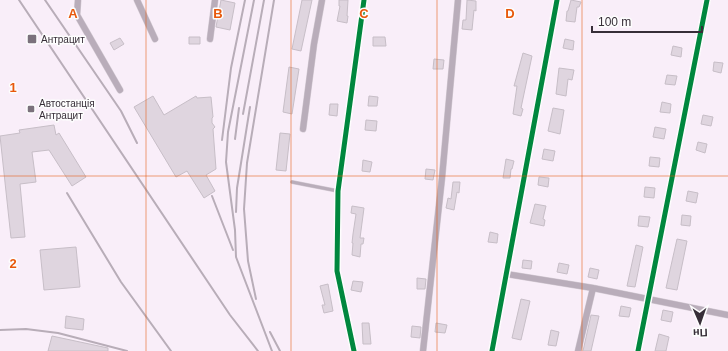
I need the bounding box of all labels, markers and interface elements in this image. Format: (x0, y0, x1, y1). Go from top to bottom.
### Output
text: A (68, 6, 78, 21)
text: B (213, 6, 223, 21)
text: C (359, 6, 369, 21)
text: D (505, 6, 515, 21)
scale bar (592, 8, 702, 34)
text: 100 m (598, 15, 631, 29)
marker: Антрацит (26, 33, 38, 45)
place label: Антрацит (41, 34, 85, 45)
text: 1 (9, 80, 17, 95)
place label: Автостанція Антрацит (39, 98, 95, 121)
marker: Автостанція Антрацит (26, 104, 36, 114)
text: 2 (9, 256, 17, 271)
north arrow (680, 303, 720, 343)
text: Пн (693, 327, 708, 339)

